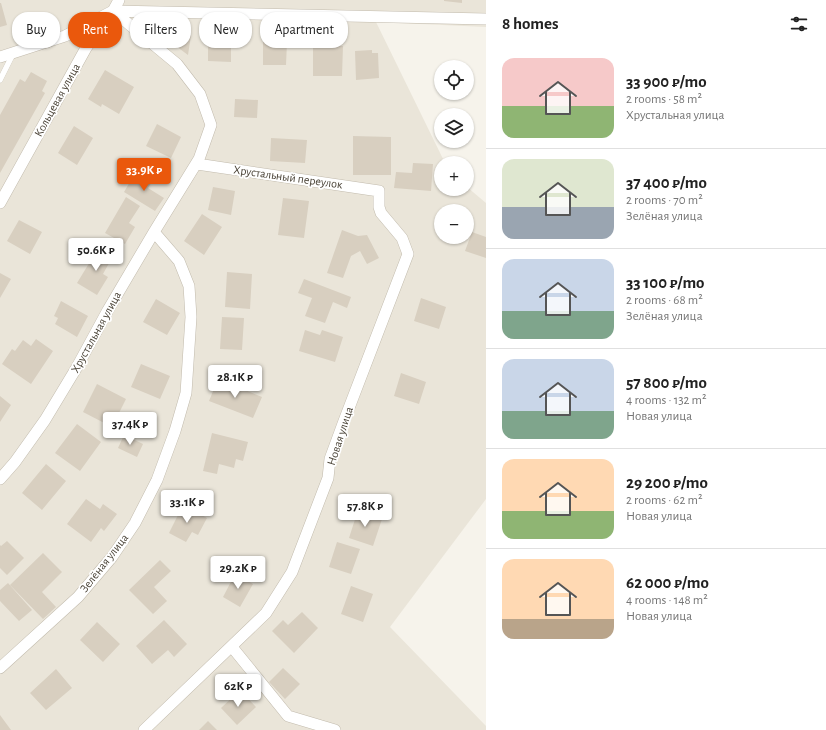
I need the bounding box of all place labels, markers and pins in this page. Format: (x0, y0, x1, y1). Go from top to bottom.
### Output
pin: 33.9K ₽ (107, 158, 181, 192)
pin: 50.6K ₽ (59, 238, 133, 272)
pin: 28.1K ₽ (198, 365, 272, 399)
pin: 37.4K ₽ (93, 412, 167, 446)
pin: 33.1K ₽ (150, 490, 224, 524)
pin: 57.8K ₽ (328, 494, 402, 528)
pin: 29.2K ₽ (201, 556, 275, 590)
pin: 62K ₽ (210, 674, 266, 708)

